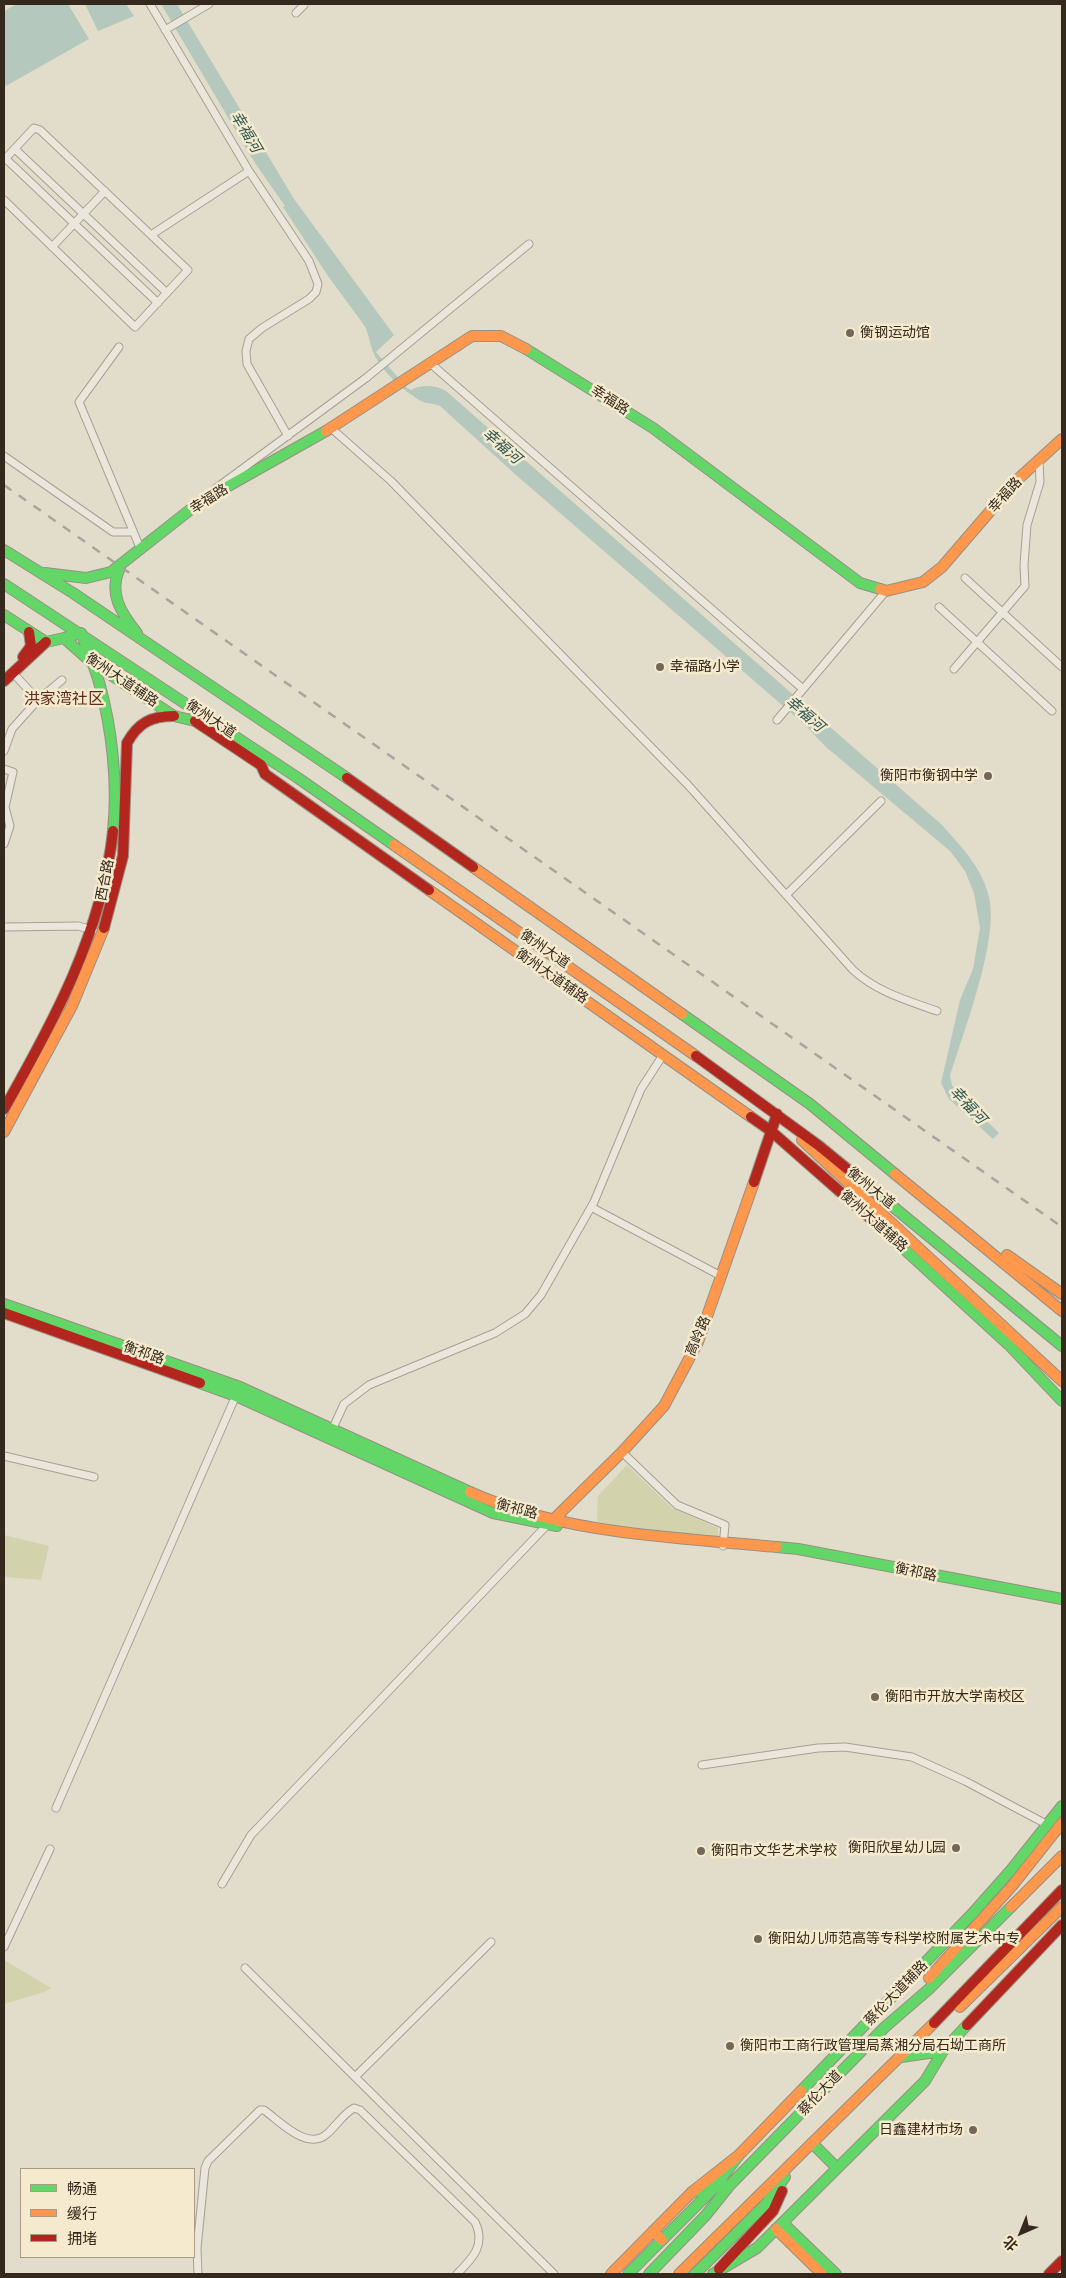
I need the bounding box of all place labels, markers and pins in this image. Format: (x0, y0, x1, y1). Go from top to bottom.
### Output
place label: 衡钢运动馆 (860, 325, 930, 341)
marker: 衡钢运动馆 (844, 327, 856, 339)
place label: 幸福路小学 (670, 659, 740, 675)
marker: 幸福路小学 (654, 661, 666, 673)
place label: 衡阳市衡钢中学 (880, 768, 978, 784)
marker: 衡阳市衡钢中学 (982, 770, 994, 782)
place label: 衡阳市开放大学南校区 (885, 1689, 1025, 1705)
marker: 衡阳市开放大学南校区 (869, 1691, 881, 1703)
place label: 衡阳欣星幼儿园 (848, 1840, 946, 1856)
marker: 衡阳欣星幼儿园 (950, 1842, 962, 1854)
place label: 衡阳市文华艺术学校 (711, 1843, 837, 1859)
marker: 衡阳市文华艺术学校 (695, 1845, 707, 1857)
place label: 衡阳幼儿师范高等专科学校附属艺术中专 (768, 1931, 1020, 1947)
marker: 衡阳幼儿师范高等专科学校附属艺术中专 (752, 1933, 764, 1945)
place label: 衡阳市工商行政管理局蒸湘分局石坳工商所 (740, 2038, 1006, 2054)
marker: 衡阳市工商行政管理局蒸湘分局石坳工商所 (724, 2040, 736, 2052)
place label: 日鑫建材市场 (879, 2122, 963, 2138)
marker: 日鑫建材市场 (967, 2124, 979, 2136)

